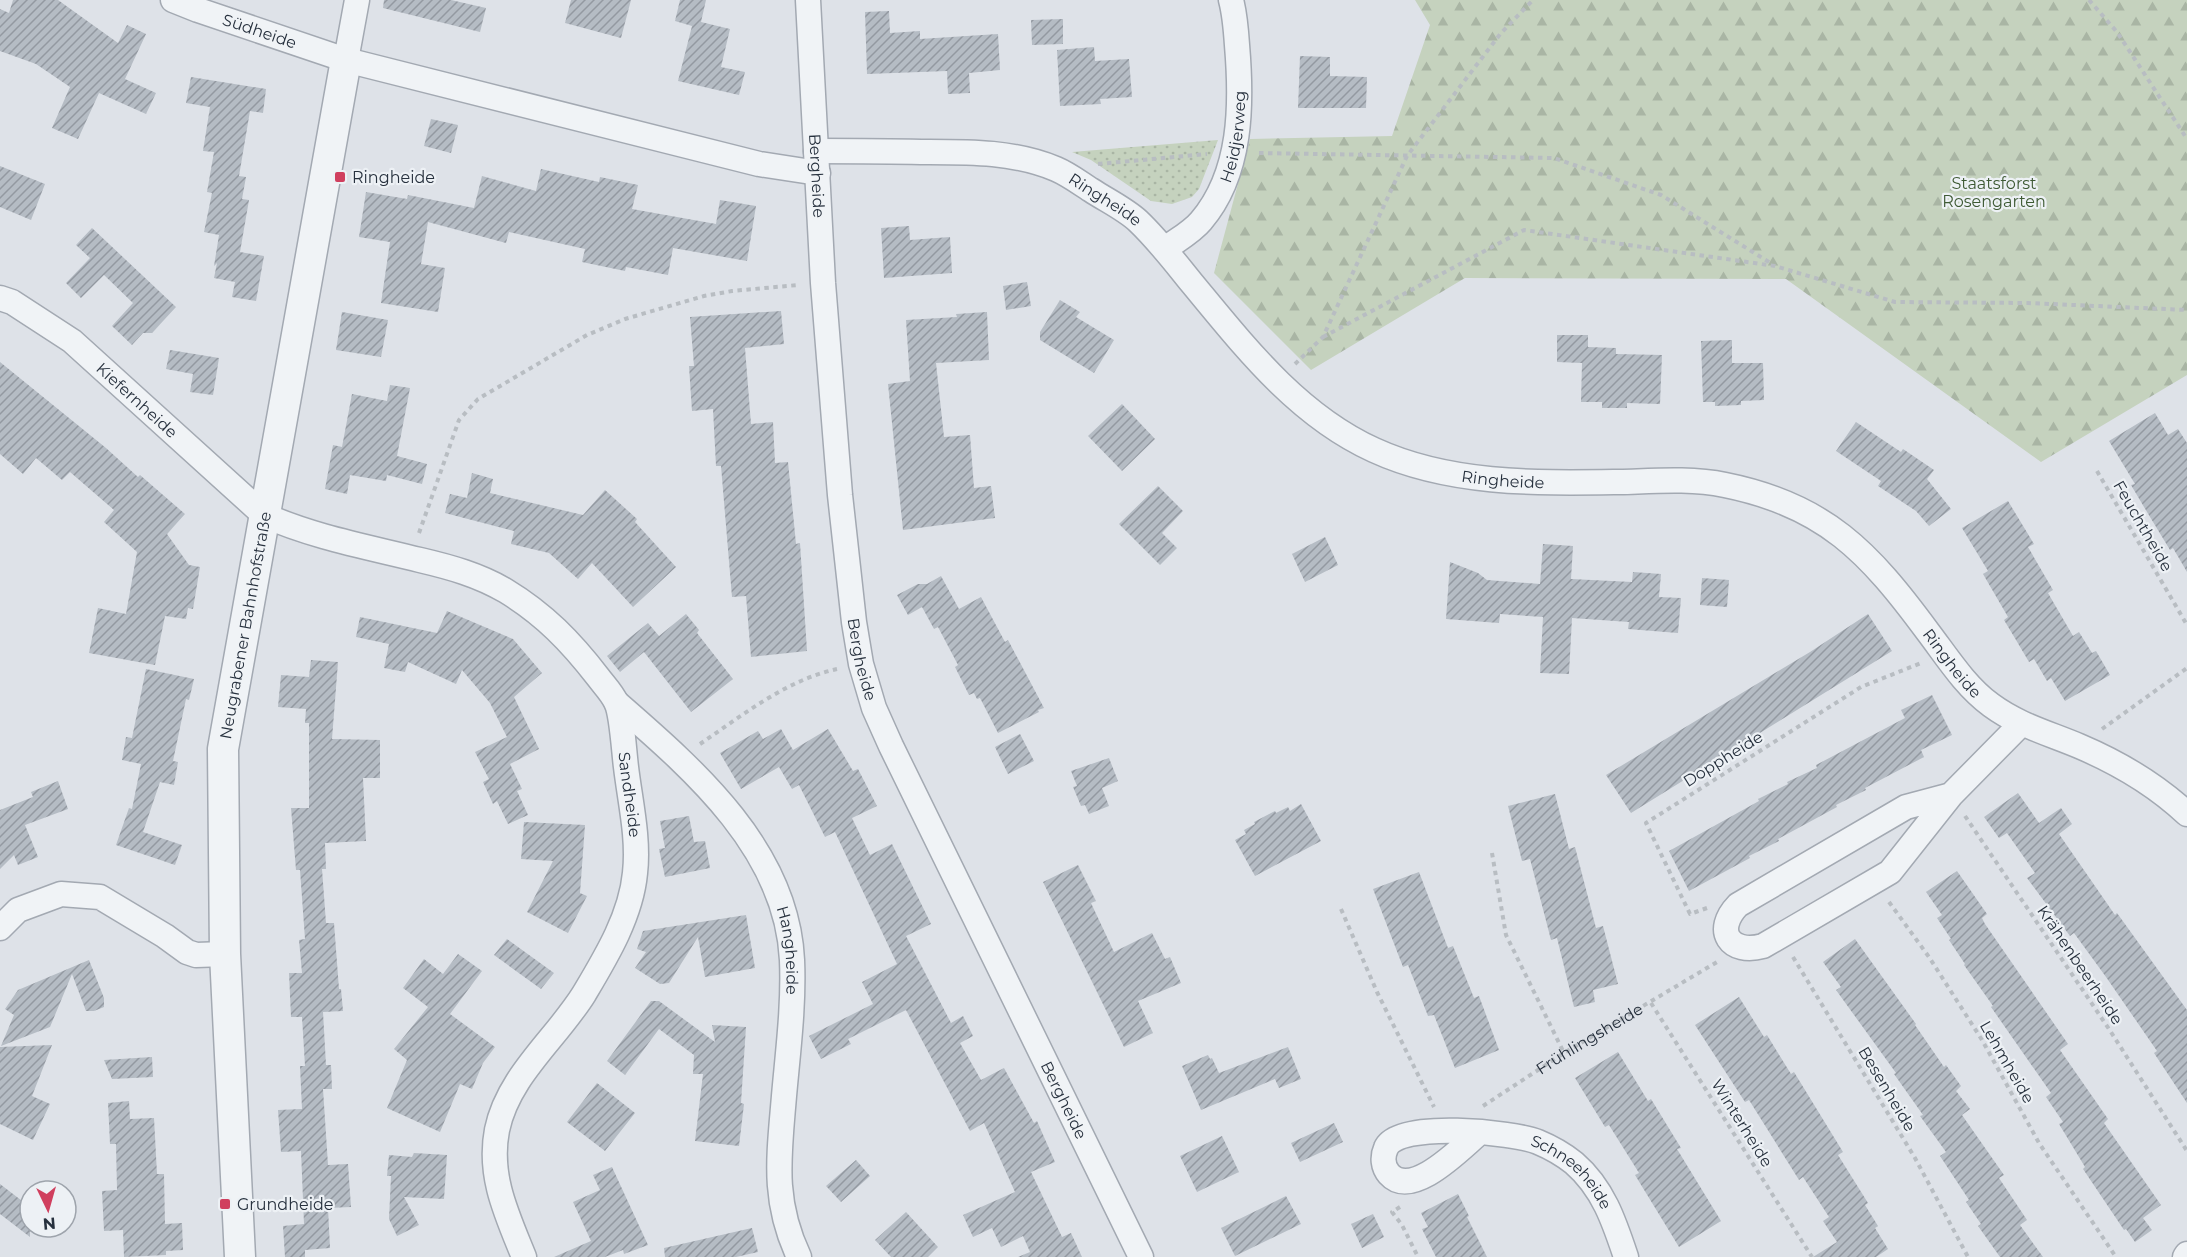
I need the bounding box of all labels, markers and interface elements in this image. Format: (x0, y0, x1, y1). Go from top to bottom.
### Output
street label: Südheide (220, 10, 299, 52)
street label: Heidjerweg (1216, 91, 1249, 185)
street label: Bergheide (806, 133, 829, 218)
place label: Ringheide (352, 168, 435, 187)
street label: Ringheide (1065, 169, 1146, 230)
marker: Ringheide (333, 170, 347, 184)
park label: Staatsforst Rosengarten (1942, 174, 2046, 211)
street label: Kiefernheide (93, 358, 182, 442)
street label: Ringheide (1460, 466, 1545, 492)
street label: Feuchtheide (2109, 477, 2177, 575)
street label: Neugrabener Bahnhofstraße (215, 510, 275, 741)
street label: Bergheide (844, 617, 881, 703)
street label: Ringheide (1919, 625, 1985, 702)
street label: Doppheide (1680, 727, 1766, 791)
street label: Sandheide (615, 751, 645, 838)
street label: Krähenbeerheide (2033, 902, 2127, 1028)
street label: Hangheide (773, 903, 802, 995)
street label: Frühlingsheide (1532, 999, 1646, 1078)
street label: Lehmheide (1976, 1017, 2038, 1107)
street label: Besenheide (1854, 1043, 1920, 1135)
street label: Bergheide (1037, 1058, 1091, 1142)
street label: Winterheide (1707, 1076, 1777, 1170)
street label: Schneeheide (1529, 1131, 1616, 1212)
north arrow (18, 1179, 78, 1239)
place label: Grundheide (237, 1195, 334, 1214)
marker: Grundheide (218, 1197, 232, 1211)
text: N (42, 1213, 57, 1233)

